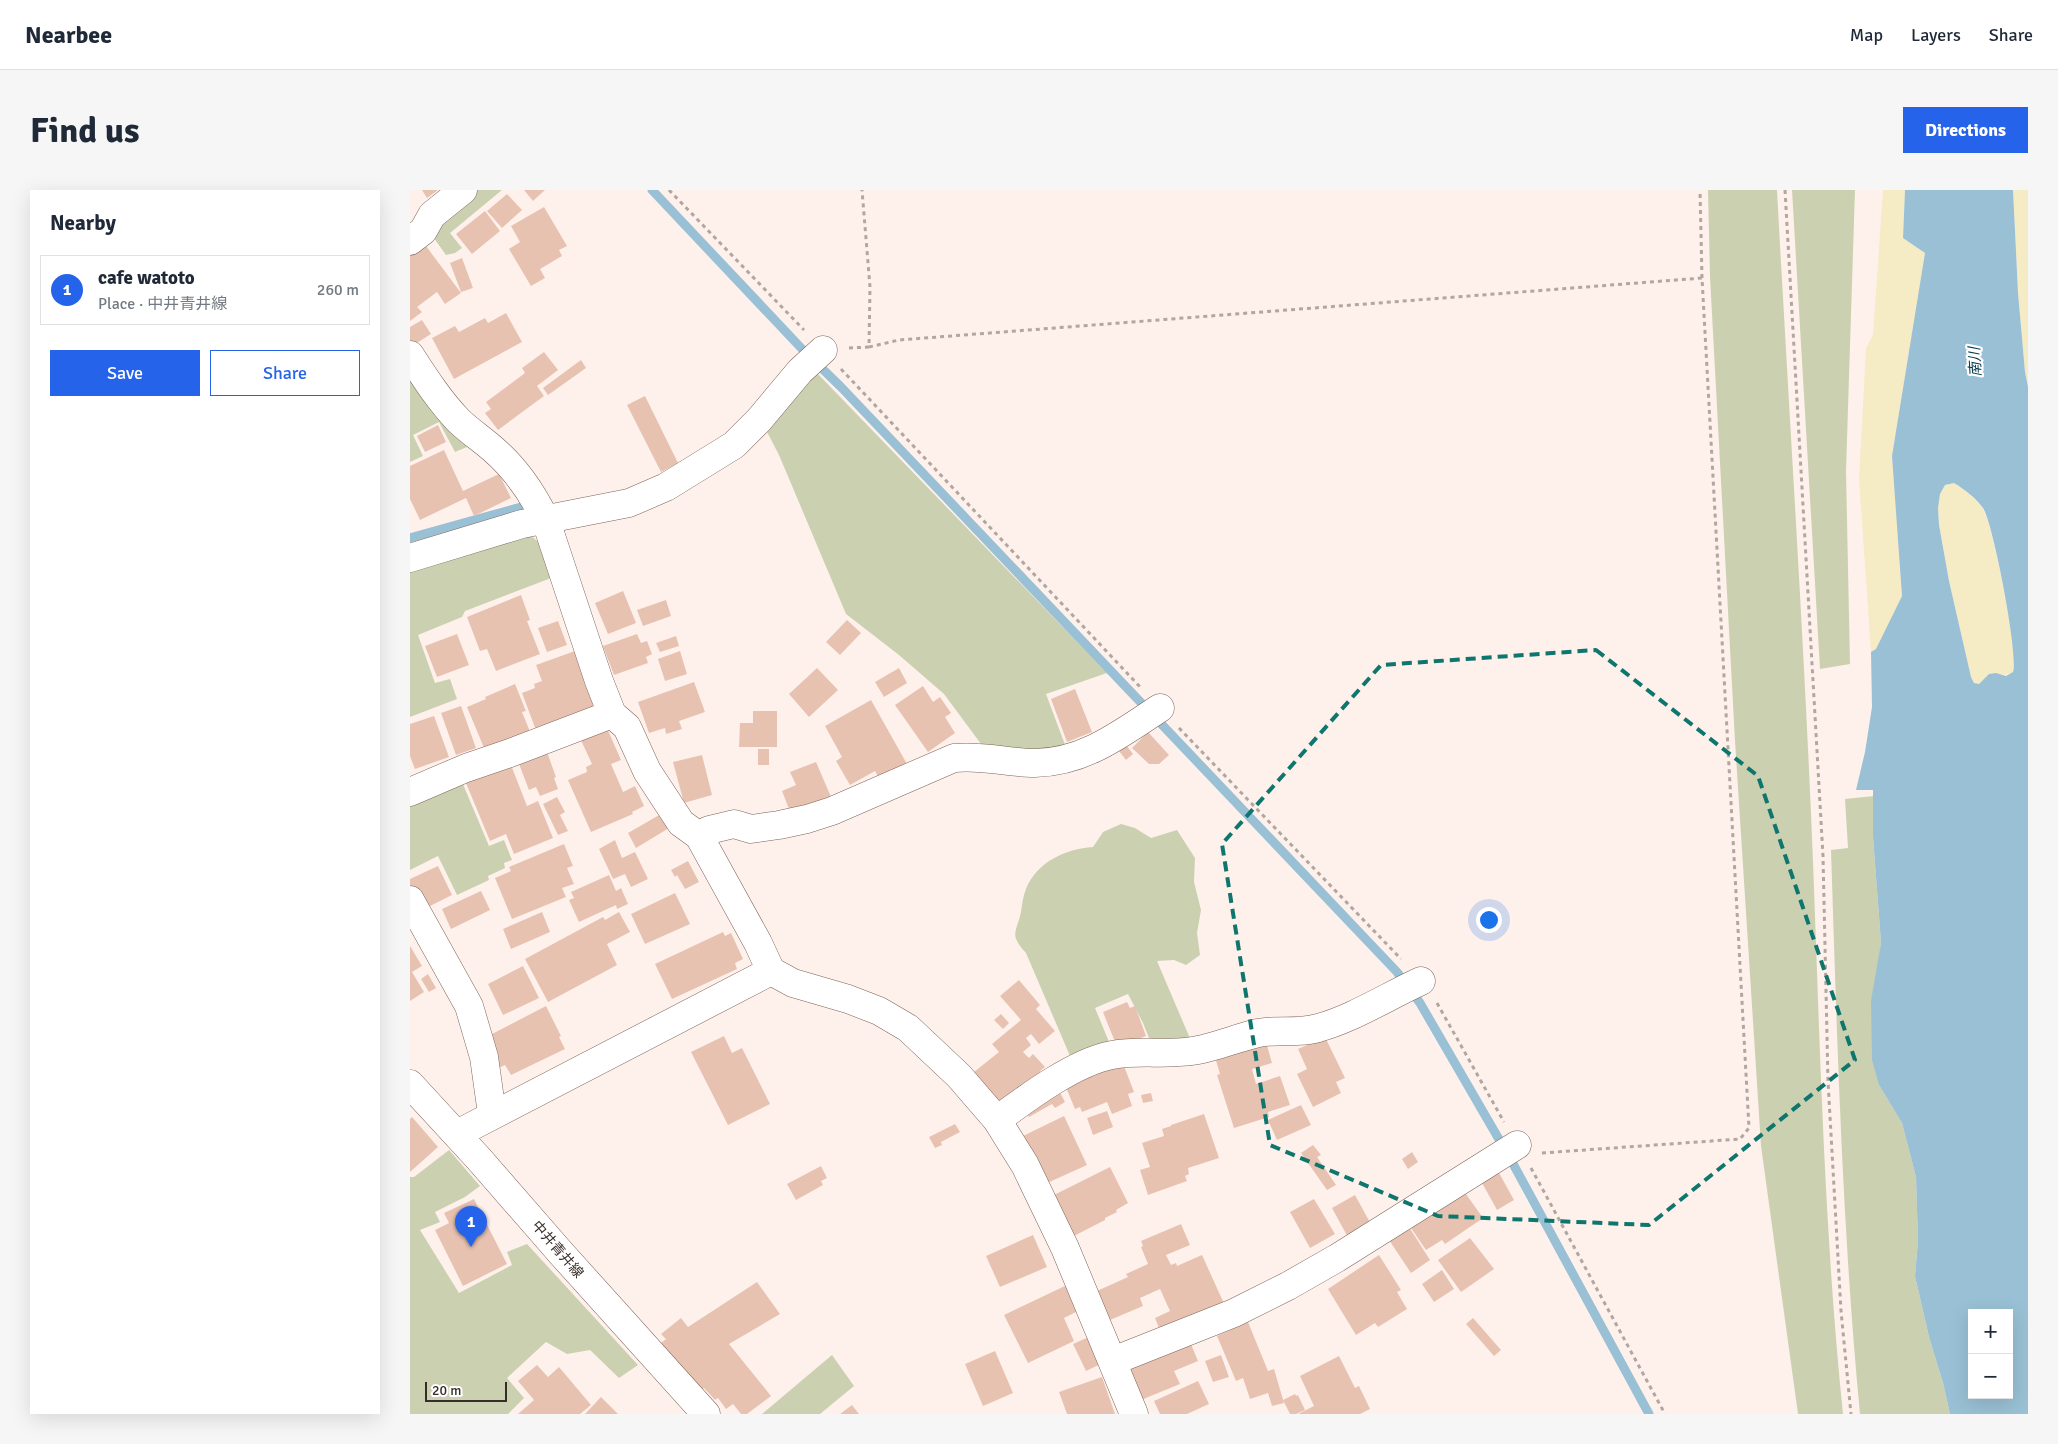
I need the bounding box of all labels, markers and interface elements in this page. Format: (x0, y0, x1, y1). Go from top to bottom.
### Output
text: Nearbee (25, 20, 112, 50)
text: Map (1850, 24, 1883, 46)
text: Layers (1911, 24, 1961, 46)
text: Share (1989, 24, 2033, 46)
button: Directions (1903, 107, 2028, 153)
text: Find us (30, 109, 140, 152)
text: Nearby (50, 210, 116, 236)
text: cafe watoto (98, 266, 195, 290)
text: 1 (63, 280, 71, 300)
text: 260 m (317, 280, 359, 300)
text: Place · 中井青井線 (98, 294, 227, 314)
water label: 南川 (1965, 345, 1985, 377)
button: Save (50, 350, 200, 396)
button: Share (210, 350, 360, 396)
your location (1476, 907, 1502, 933)
pin: 1 (455, 1206, 487, 1247)
street label: 中井青井線 (528, 1217, 587, 1281)
map controls (1968, 1309, 2013, 1399)
button: + (1968, 1309, 2013, 1354)
button: − (1968, 1354, 2013, 1399)
scale bar (425, 1379, 508, 1402)
text: 20 m (432, 1382, 461, 1399)

